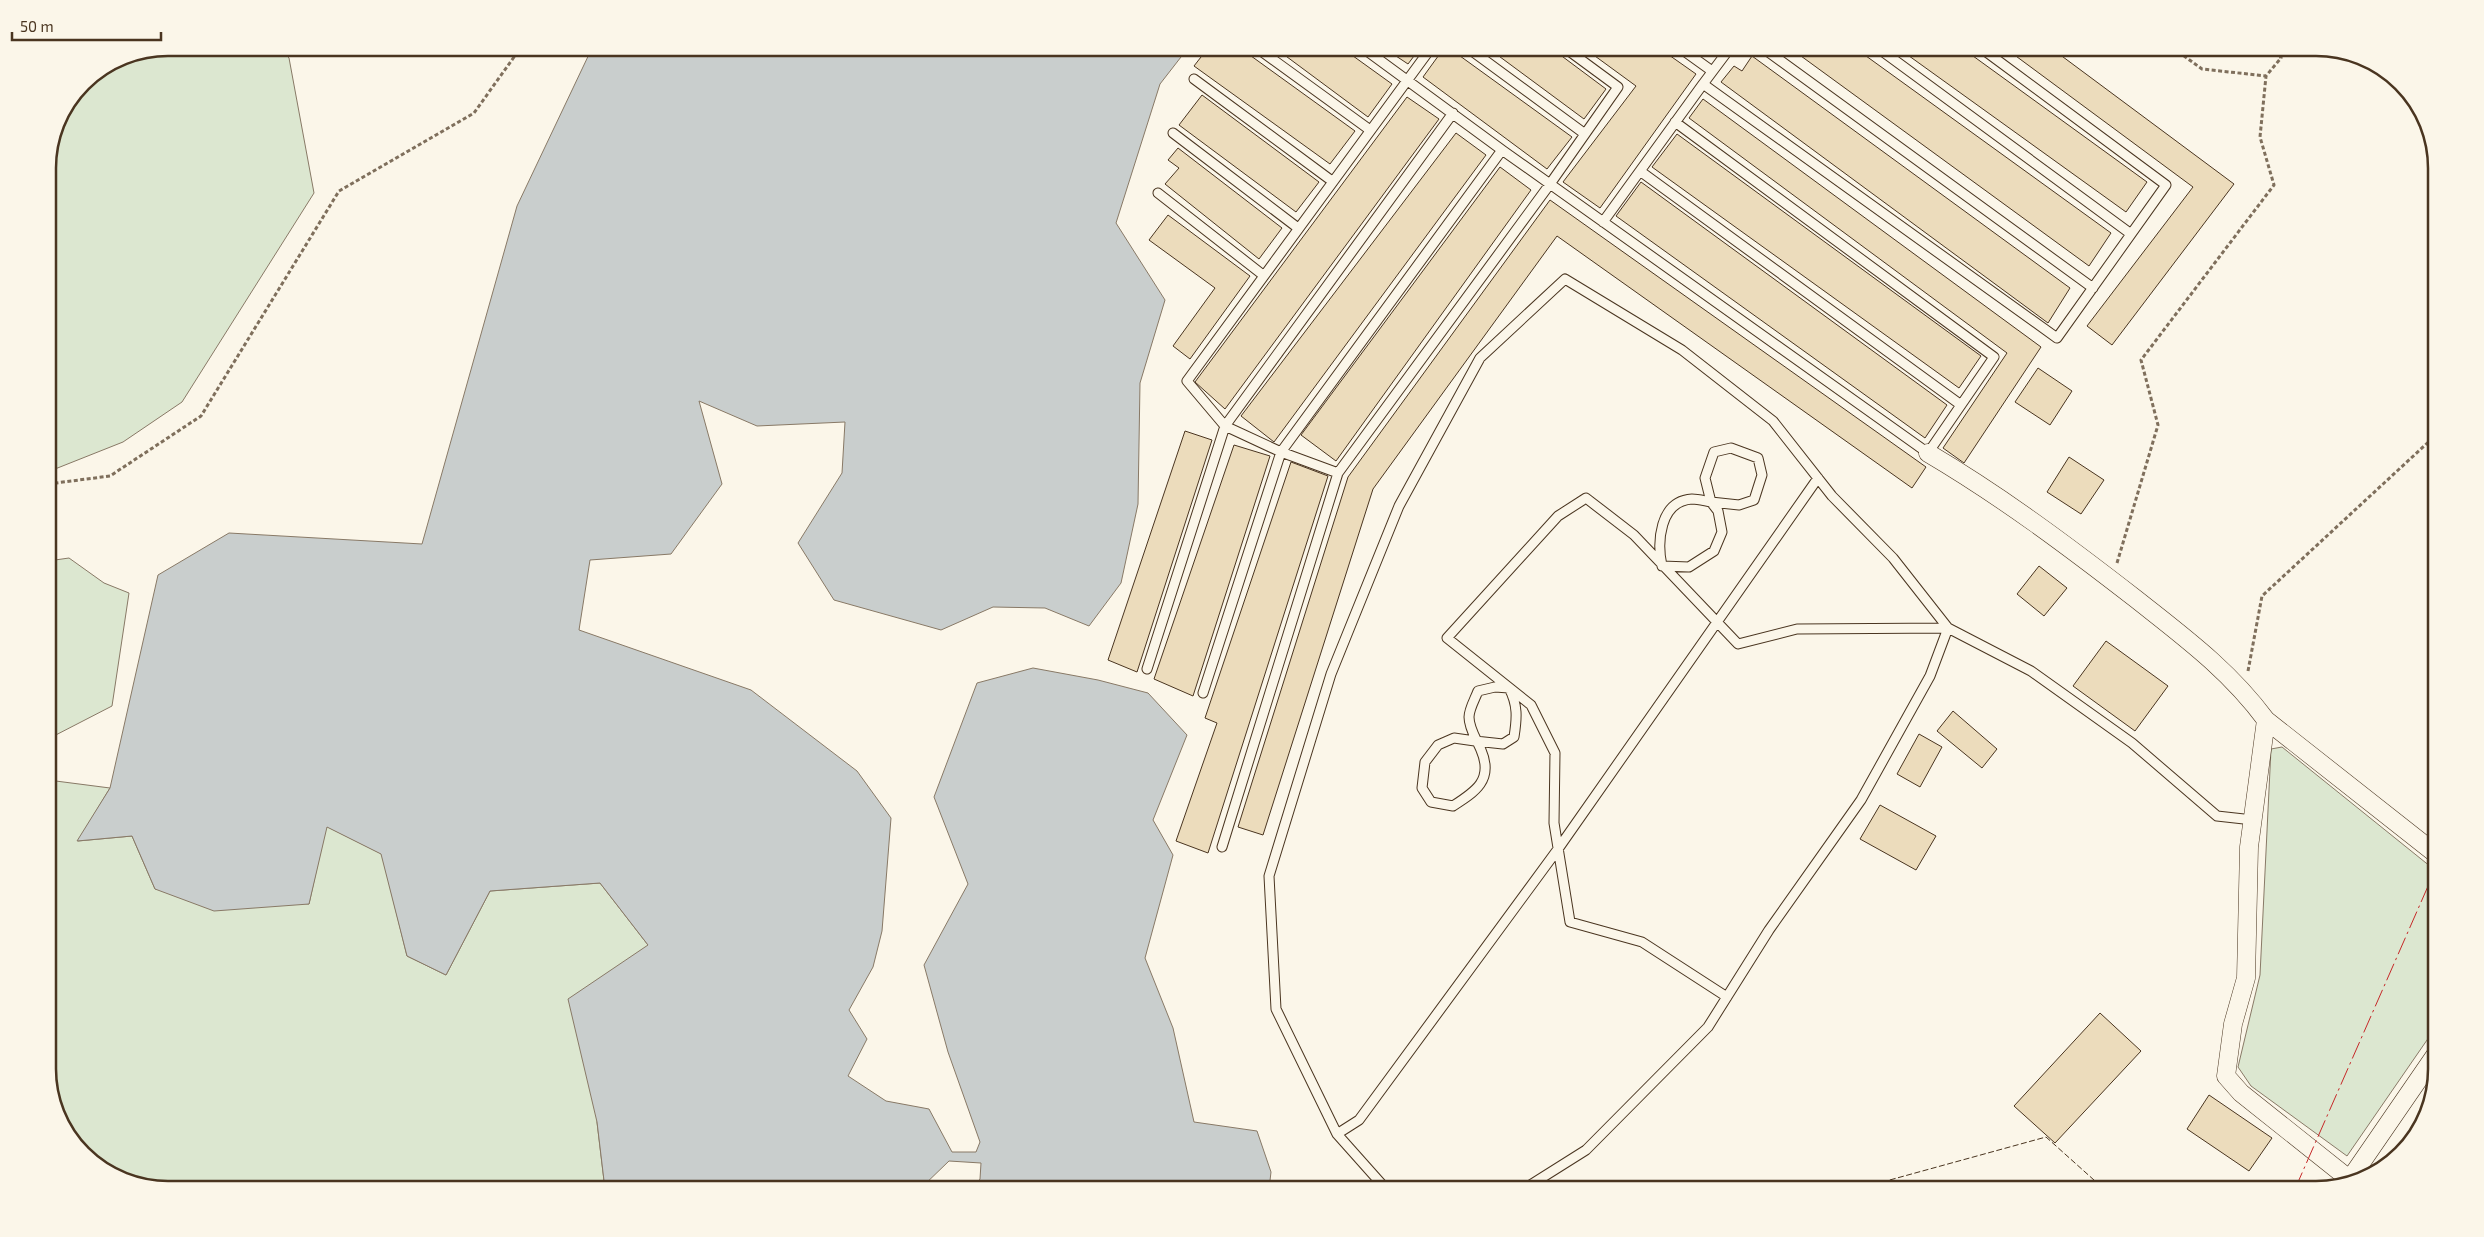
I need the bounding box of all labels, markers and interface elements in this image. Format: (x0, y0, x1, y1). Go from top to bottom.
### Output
scale bar (12, 10, 161, 42)
text: 50 m (20, 17, 54, 35)

